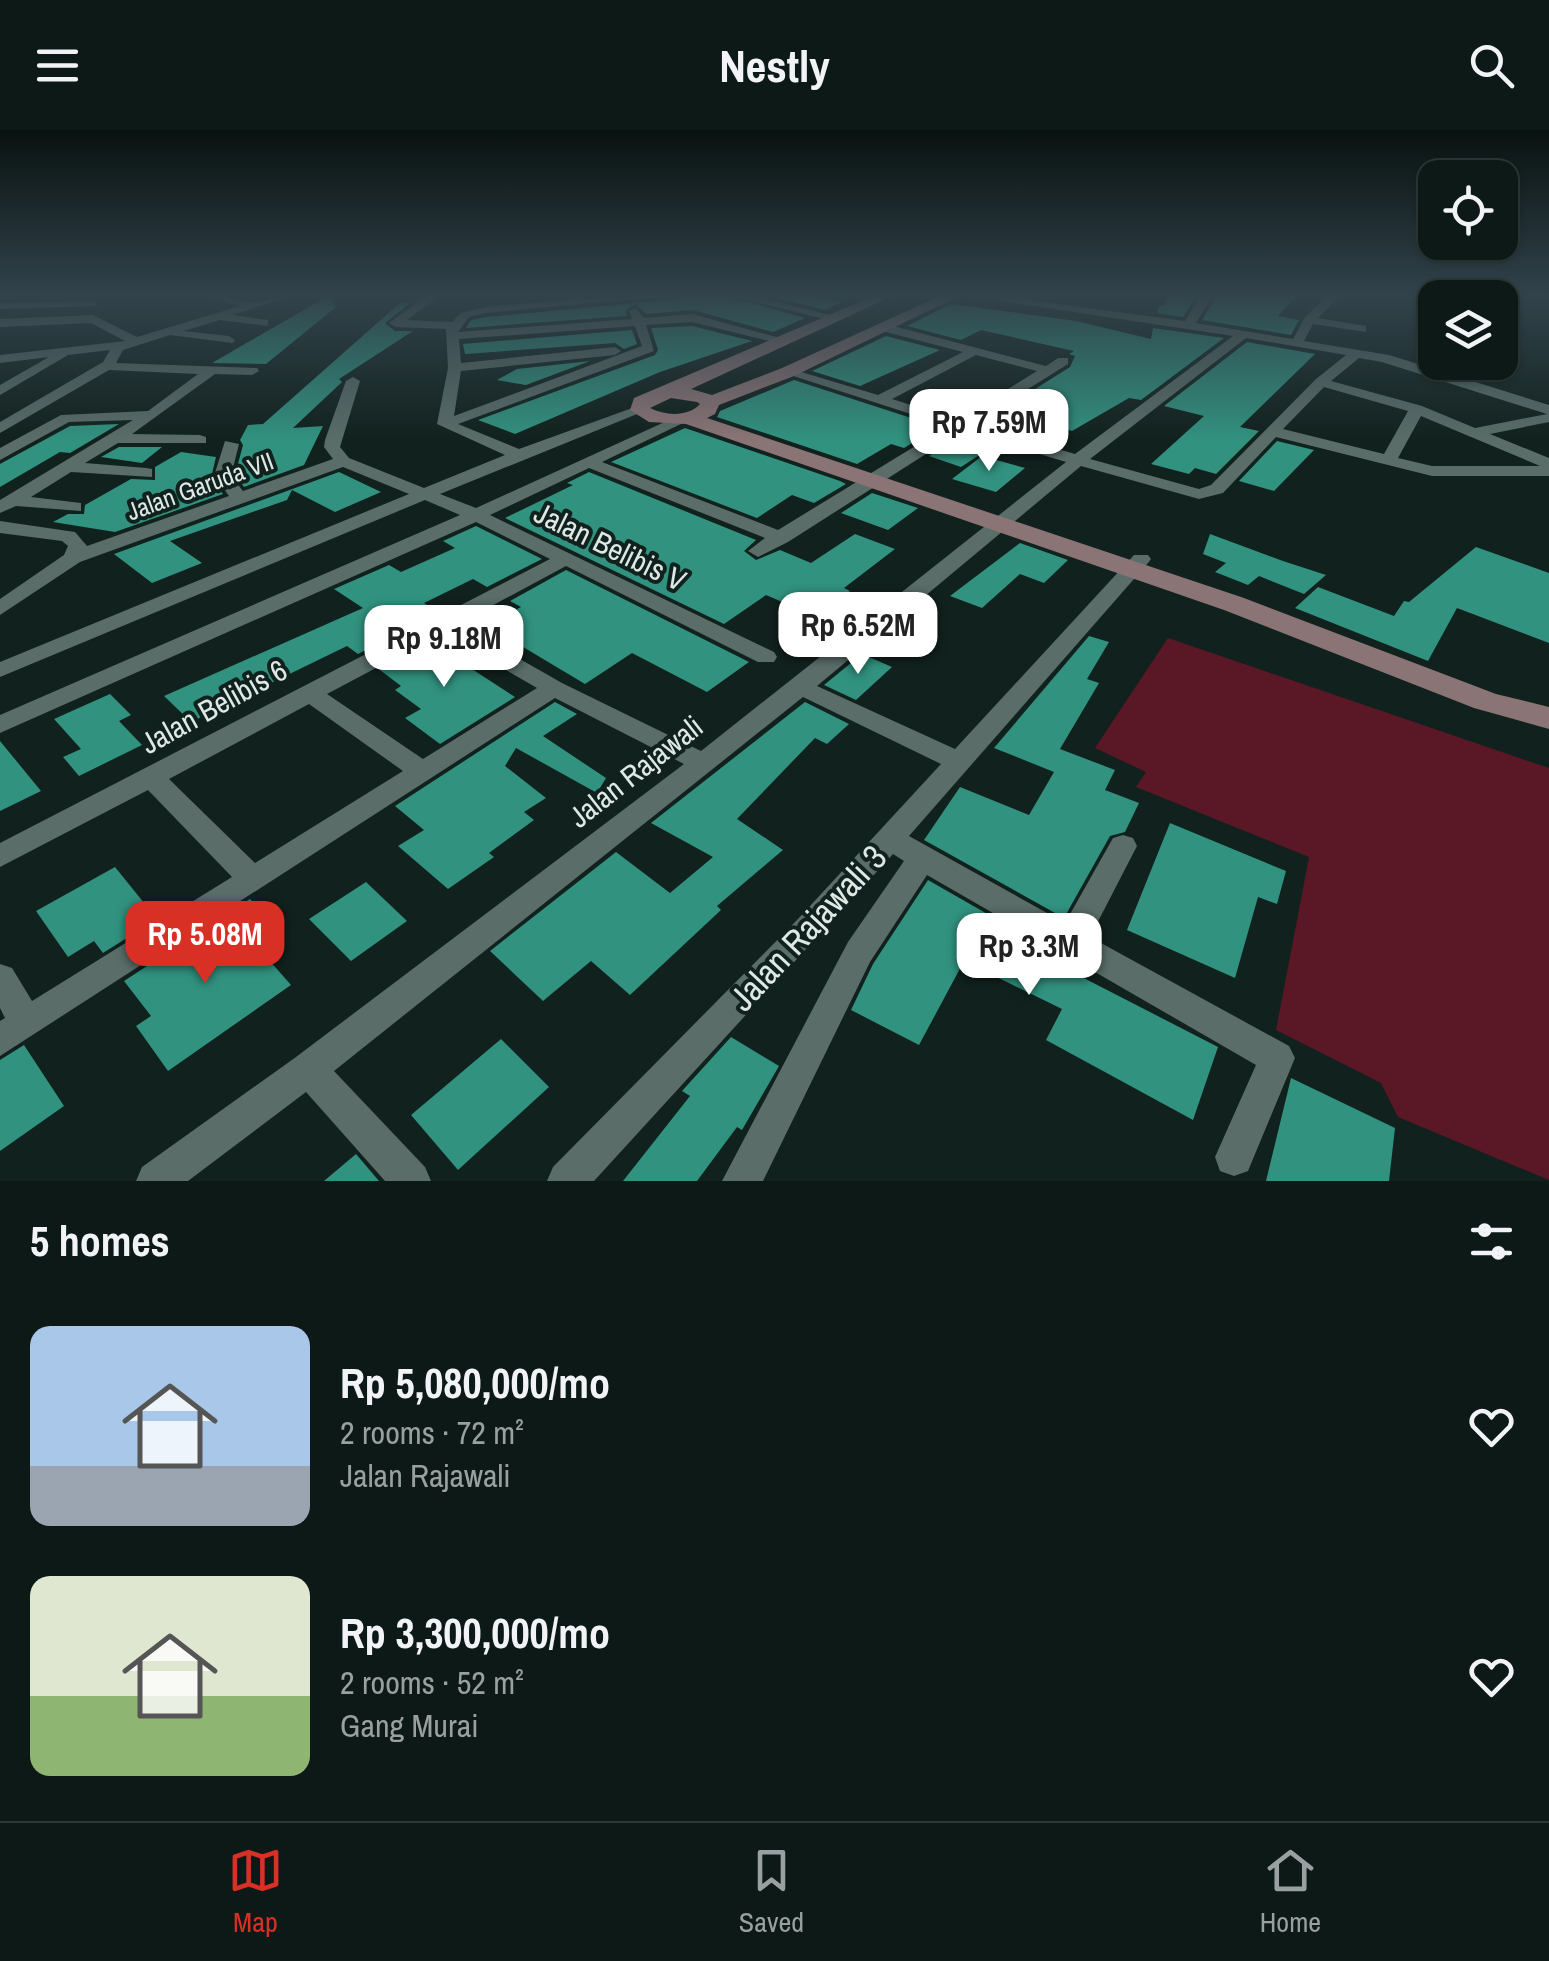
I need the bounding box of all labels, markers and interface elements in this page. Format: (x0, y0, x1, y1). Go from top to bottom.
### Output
text: Nestly (719, 35, 830, 96)
icon: menu (30, 38, 85, 93)
icon: search (1464, 38, 1519, 93)
map controls (1418, 160, 1518, 380)
button: locate (1418, 160, 1518, 260)
button: layers (1418, 280, 1518, 380)
pin: Rp 7.59M (886, 389, 1092, 474)
text: Rp 7.59M (931, 400, 1047, 443)
street label: Jalan Garuda VII (122, 444, 278, 528)
street label: Jalan Belibis V (528, 492, 693, 600)
pin: Rp 6.52M (755, 592, 961, 677)
text: Rp 6.52M (800, 603, 916, 646)
pin: Rp 9.18M (341, 605, 547, 690)
text: Rp 9.18M (386, 616, 502, 659)
street label: Jalan Belibis 6 (133, 650, 294, 763)
street label: Jalan Rajawali (560, 706, 711, 836)
street label: Jalan Rajawali 3 (719, 835, 897, 1021)
pin: Rp 5.08M (102, 901, 308, 986)
text: Rp 5.08M (147, 912, 263, 955)
pin: Rp 3.3M (937, 913, 1121, 998)
text: Rp 3.3M (979, 924, 1079, 967)
text: 5 homes (30, 1213, 170, 1269)
icon: filters (1464, 1214, 1519, 1269)
text: Rp 5,080,000/mo (340, 1355, 610, 1411)
icon: home (110, 1366, 230, 1486)
icon: heart (1464, 1399, 1519, 1454)
text: 2 rooms · 72 m² (340, 1411, 524, 1454)
text: Jalan Rajawali (340, 1454, 511, 1497)
text: Rp 3,300,000/mo (340, 1605, 610, 1661)
icon: home (110, 1616, 230, 1736)
icon: heart (1464, 1649, 1519, 1704)
text: 2 rooms · 52 m² (340, 1661, 524, 1704)
text: Gang Murai (340, 1704, 479, 1747)
tab: Map (228, 1843, 283, 1941)
tab: Saved (739, 1843, 804, 1941)
tab: Home (1260, 1843, 1321, 1941)

